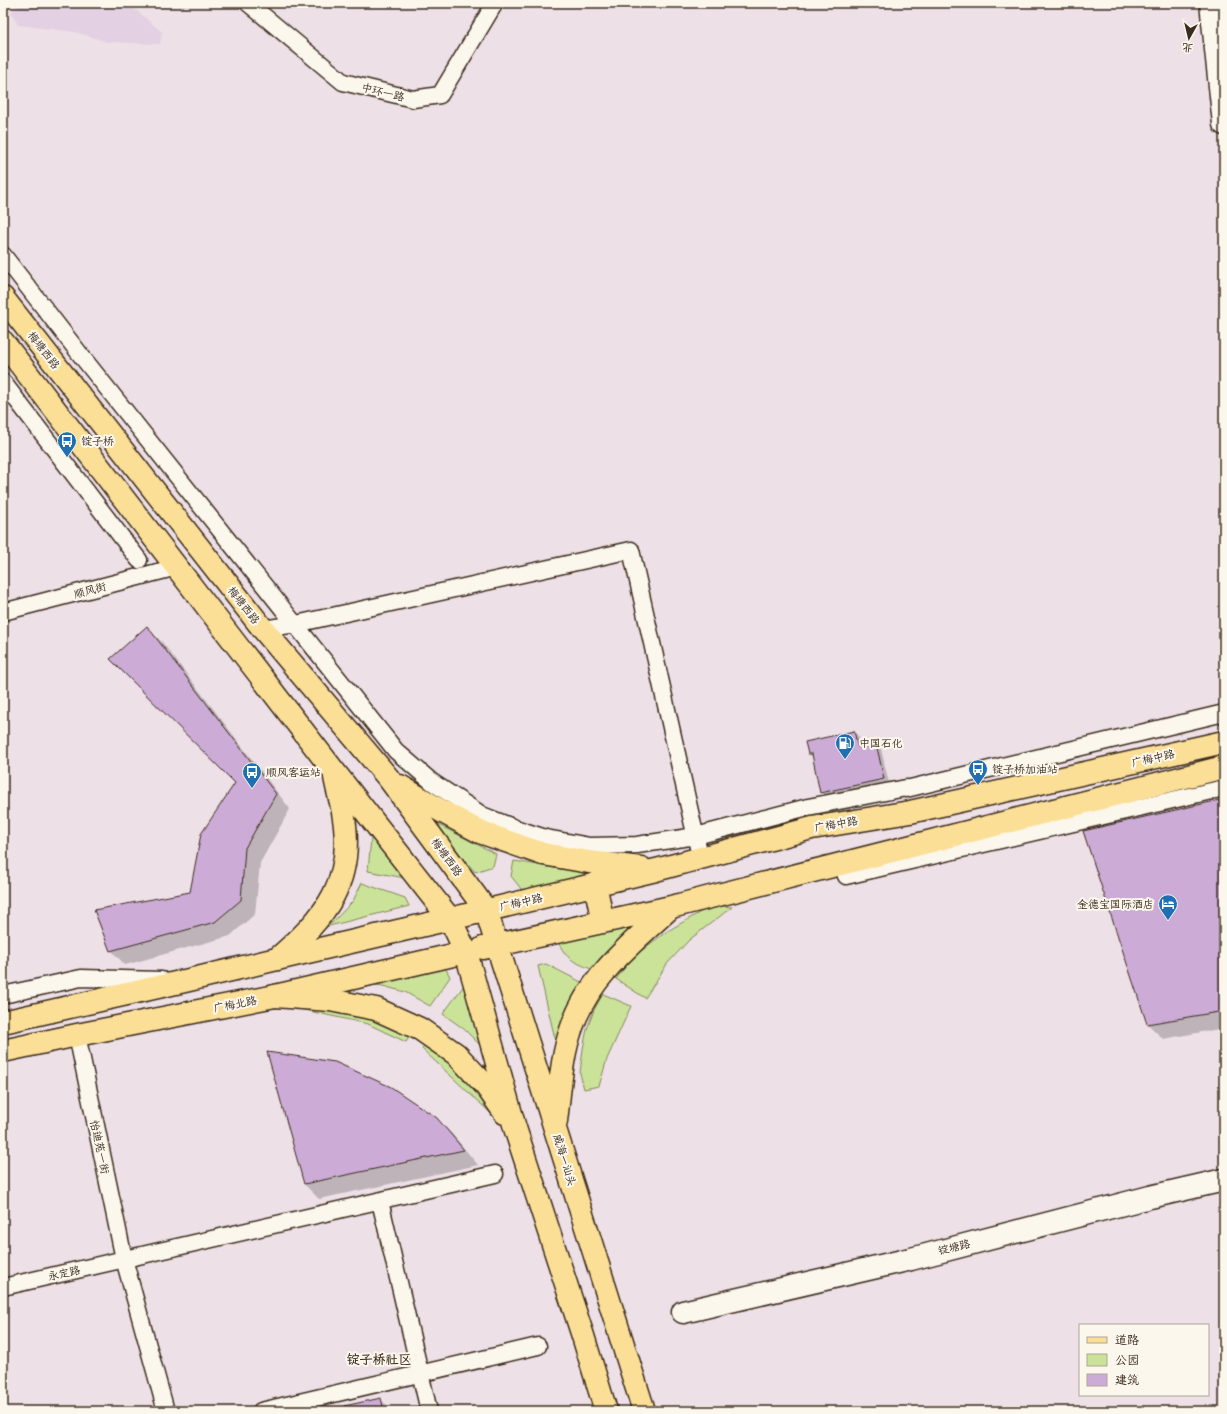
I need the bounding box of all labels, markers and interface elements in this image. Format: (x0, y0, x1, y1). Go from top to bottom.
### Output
north arrow (1169, 18, 1209, 58)
text: 北 (1181, 37, 1194, 57)
street label: 中环一路 (359, 79, 406, 107)
street label: 梅塘西路 (23, 328, 64, 373)
bus stop icon: 锭子桥 (56, 430, 78, 458)
place label: 锭子桥 (81, 433, 114, 451)
street label: 顺风街 (72, 578, 109, 604)
street label: 梅塘西路 (223, 583, 264, 628)
fuel station icon: 中国石化 (834, 732, 856, 760)
place label: 中国石化 (859, 735, 903, 753)
street label: 广梅中路 (1130, 745, 1177, 773)
bus stop icon: 锭子桥加油站 (967, 758, 989, 786)
bus stop icon: 顺风客运站 (241, 761, 263, 789)
place label: 锭子桥加油站 (992, 761, 1058, 779)
place label: 顺风客运站 (266, 764, 321, 782)
street label: 广梅中路 (813, 812, 859, 838)
street label: 梅塘西路 (426, 834, 466, 881)
street label: 广梅中路 (498, 889, 545, 917)
hotel icon: 金德宝国际酒店 (1157, 893, 1179, 921)
place label: 金德宝国际酒店 (1077, 896, 1154, 914)
street label: 广梅北路 (212, 992, 259, 1018)
street label: 怡迪苑一街 (85, 1118, 114, 1177)
street label: 威海—汕头 (548, 1132, 581, 1189)
street label: 锭塘路 (936, 1235, 972, 1261)
street label: 永定路 (46, 1261, 82, 1286)
legend (1079, 1324, 1209, 1396)
text: 道路 (1115, 1331, 1139, 1350)
district label: 锭子桥社区 (346, 1350, 412, 1371)
text: 公园 (1115, 1351, 1139, 1370)
text: 建筑 (1115, 1371, 1139, 1390)

